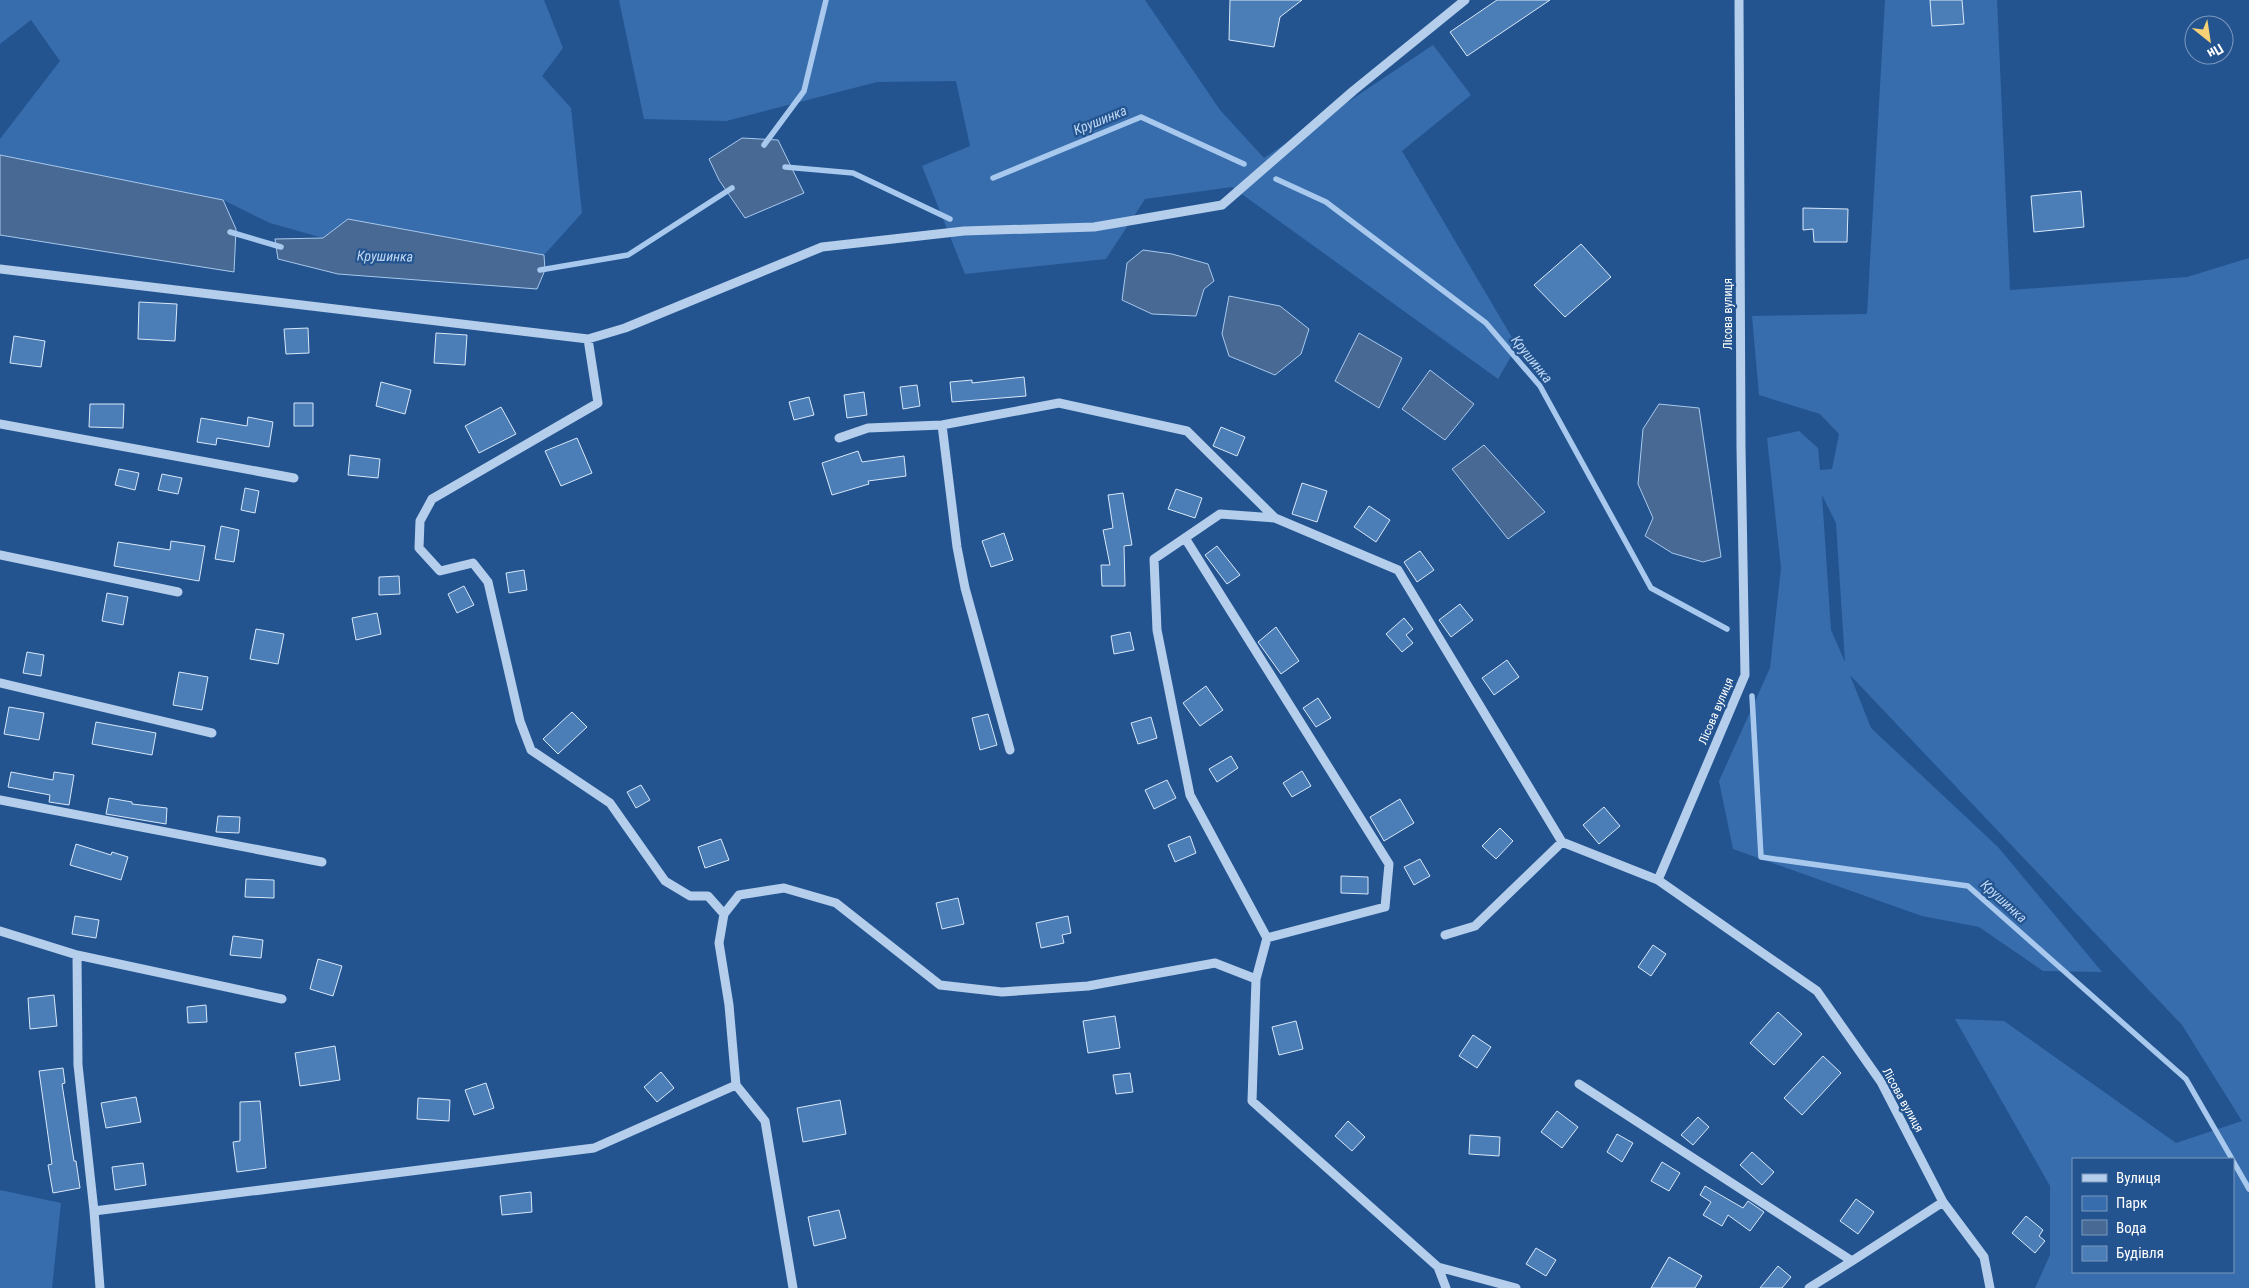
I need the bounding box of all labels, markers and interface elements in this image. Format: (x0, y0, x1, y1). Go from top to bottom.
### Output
north arrow (2184, 15, 2234, 65)
text: Пн (2205, 40, 2226, 62)
water label: Крушинка (1071, 102, 1129, 138)
water label: Крушинка (357, 248, 413, 264)
street label: Лісова вулиця (1721, 278, 1735, 350)
water label: Крушинка (1508, 332, 1556, 386)
street label: Лісова вулиця (1696, 675, 1736, 747)
water label: Крушинка (1978, 876, 2030, 926)
street label: Лісова вулиця (1880, 1065, 1926, 1135)
legend (2072, 1158, 2234, 1273)
text: Вулиця (2116, 1169, 2161, 1187)
text: Парк (2116, 1194, 2147, 1212)
text: Вода (2116, 1219, 2146, 1237)
text: Будівля (2116, 1244, 2164, 1262)

